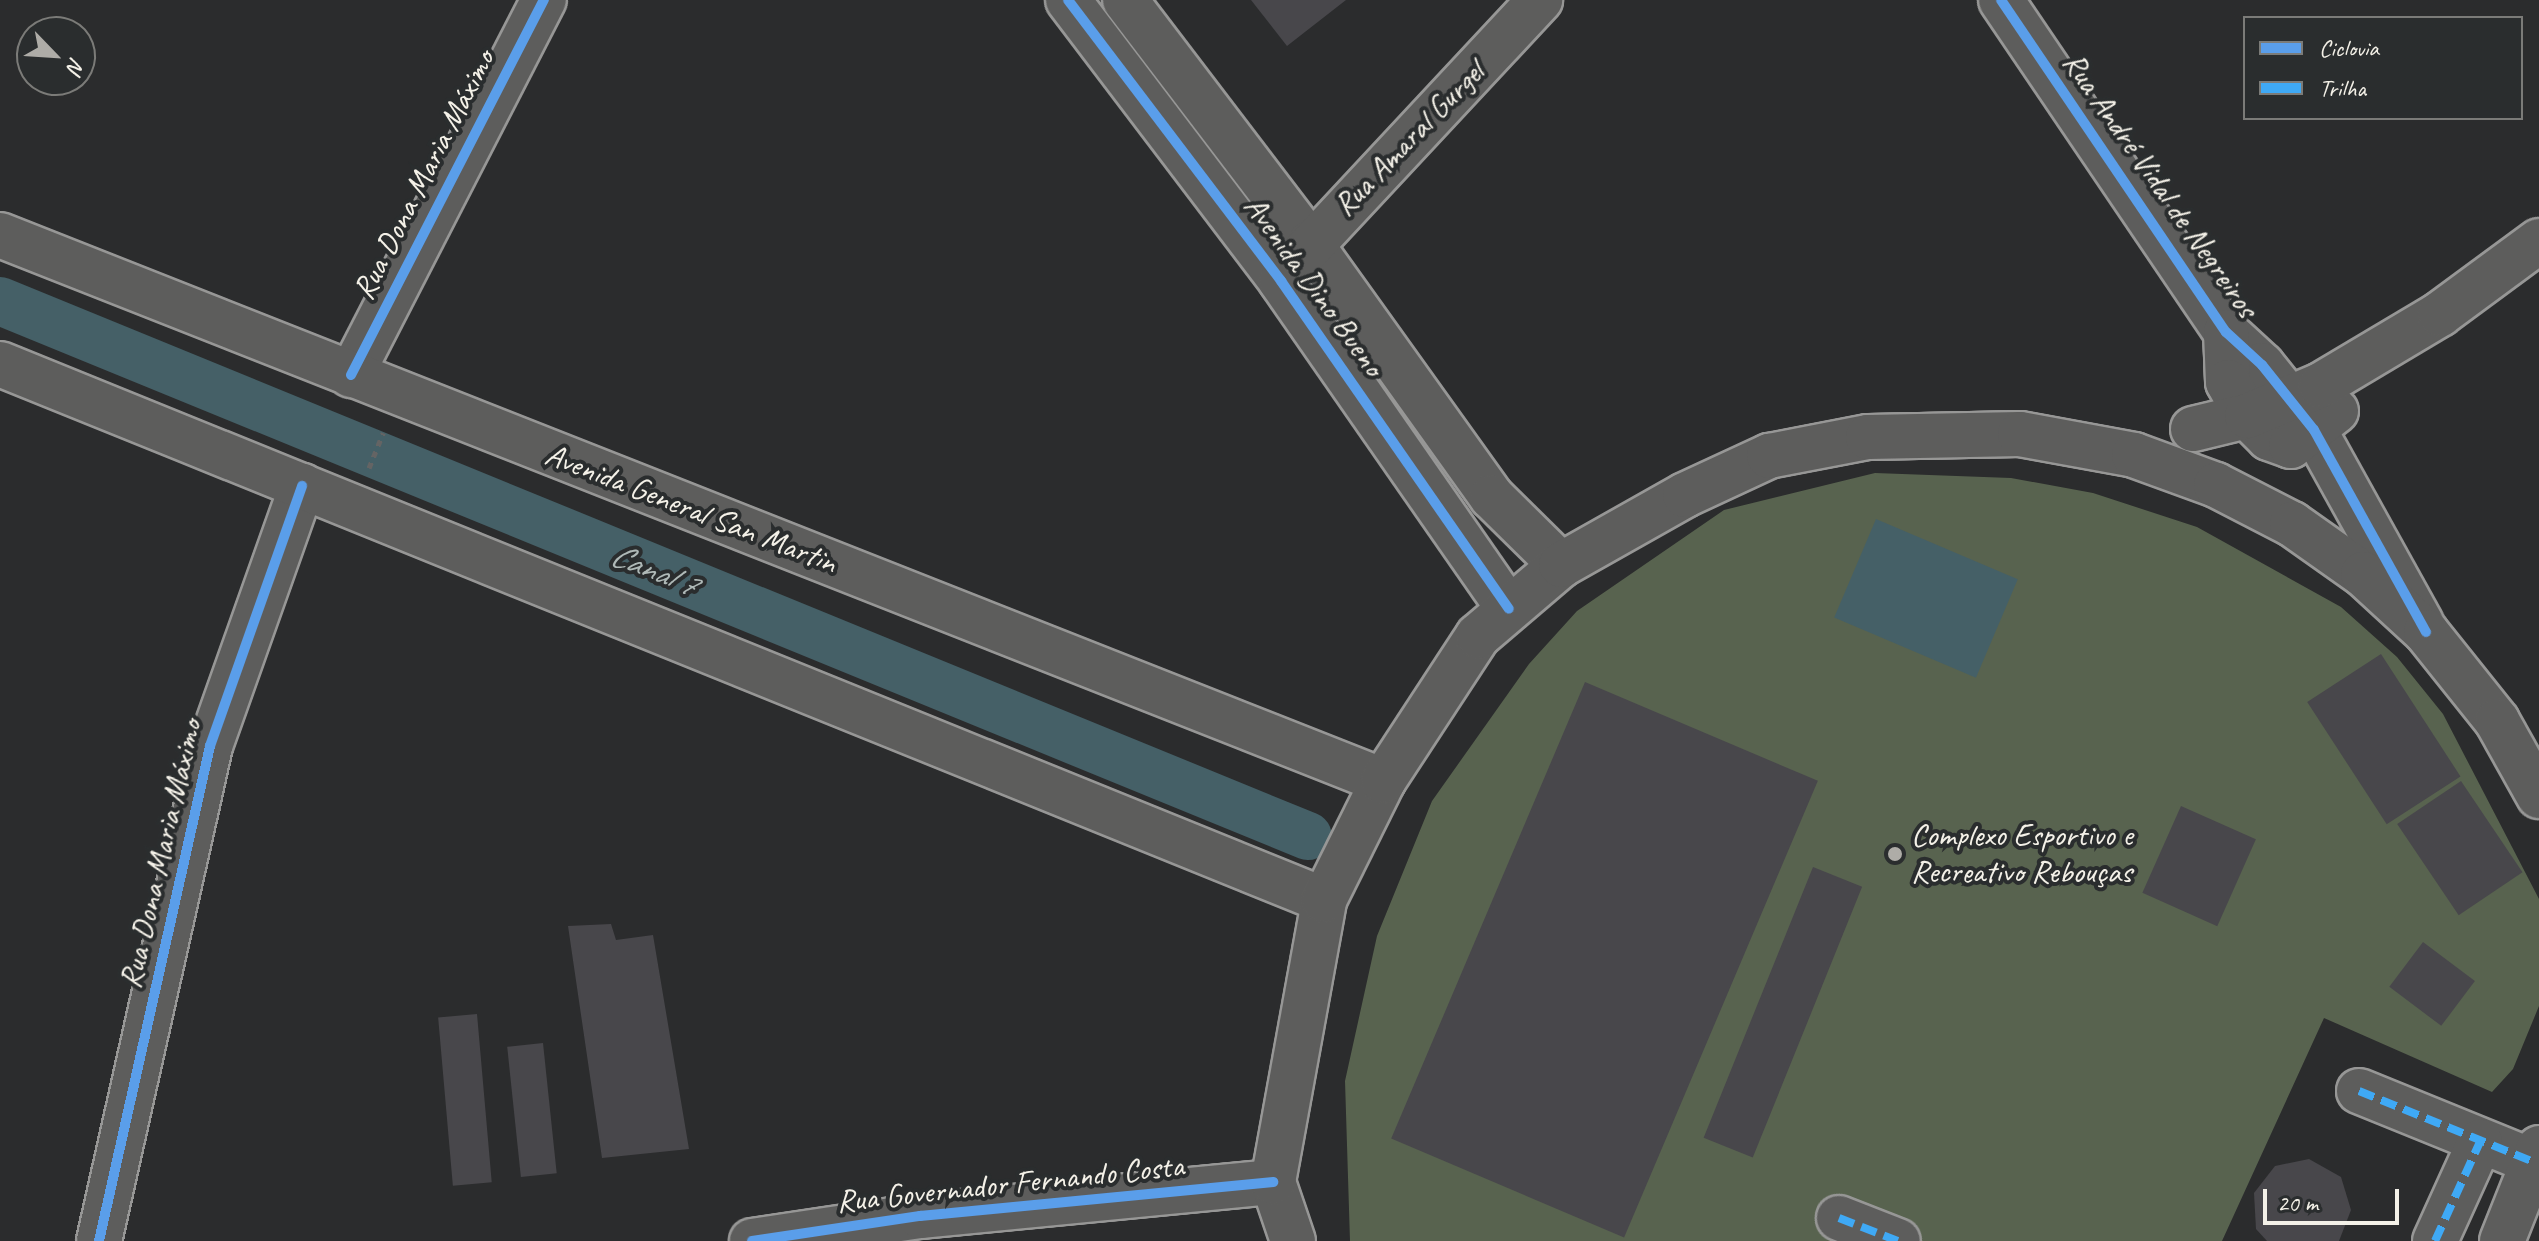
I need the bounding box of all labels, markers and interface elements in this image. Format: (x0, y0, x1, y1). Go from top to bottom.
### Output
north arrow (16, 16, 96, 96)
legend (2243, 16, 2523, 120)
text: Ciclovia (2319, 33, 2379, 63)
street label: Rua Dona Maria Máximo (345, 44, 503, 306)
street label: Rua André Vidal de Negreiros (2054, 45, 2266, 325)
text: N (60, 53, 92, 77)
street label: Rua Amaral Gurgel (1326, 54, 1492, 224)
text: Trilha (2319, 73, 2366, 103)
street label: Avenida Dino Bueno (1236, 188, 1392, 384)
street label: Avenida General San Martin (539, 435, 843, 583)
water label: Canal 7 (605, 533, 703, 605)
street label: Rua Dona Maria Máximo (111, 716, 211, 992)
place label: Complexo Esportivo e Recreativo Rebouças (1911, 817, 2133, 892)
marker: Complexo Esportivo e Recreativo Rebouças (1886, 845, 1904, 863)
street label: Rua Governador Fernando Costa (835, 1147, 1185, 1221)
scale bar (2267, 1173, 2403, 1223)
text: 20 m (2277, 1188, 2318, 1218)

